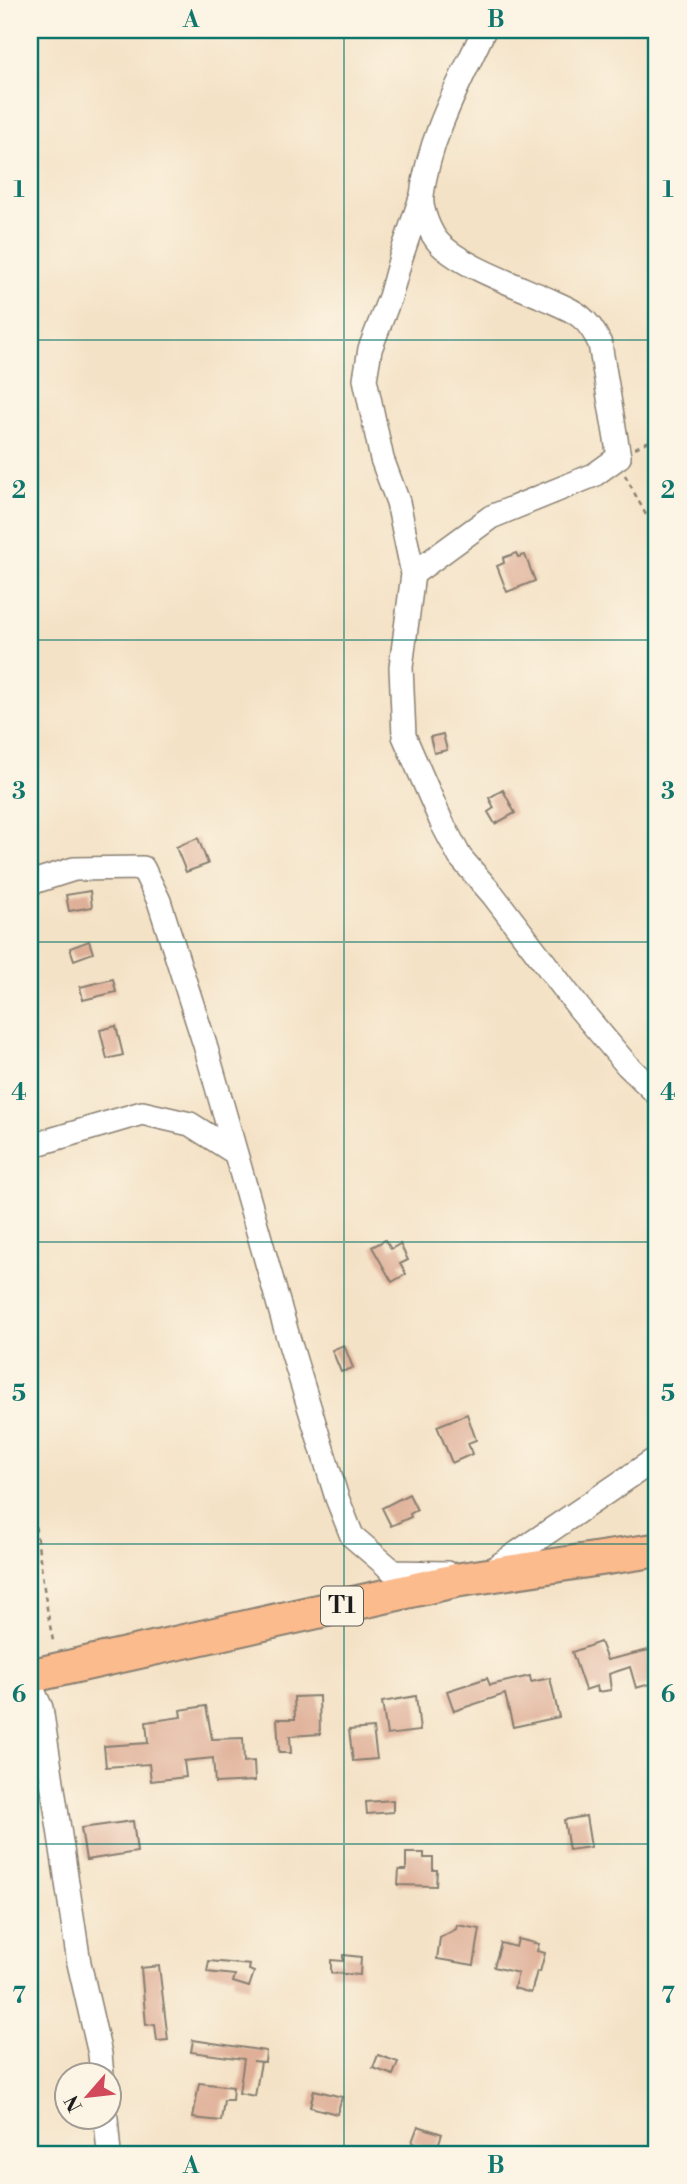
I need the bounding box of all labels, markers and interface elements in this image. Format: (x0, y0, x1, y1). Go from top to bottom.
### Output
text: A (182, 6, 200, 34)
text: B (487, 6, 505, 34)
text: 1 (13, 176, 25, 204)
text: 1 (662, 176, 674, 204)
text: 2 (12, 477, 26, 505)
text: 2 (661, 477, 675, 505)
text: 3 (12, 778, 26, 806)
text: 3 (661, 778, 675, 806)
text: 4 (11, 1079, 27, 1107)
text: 4 (660, 1079, 676, 1107)
text: 5 (12, 1380, 26, 1408)
text: 5 (661, 1380, 675, 1408)
road number: T1 (321, 1586, 363, 1625)
text: 6 (12, 1681, 26, 1709)
text: 6 (661, 1681, 675, 1709)
text: 7 (12, 1982, 26, 2010)
text: 7 (661, 1982, 675, 2010)
north arrow (52, 2062, 122, 2132)
text: N (60, 2091, 88, 2116)
text: A (182, 2152, 200, 2180)
text: B (487, 2152, 505, 2180)

